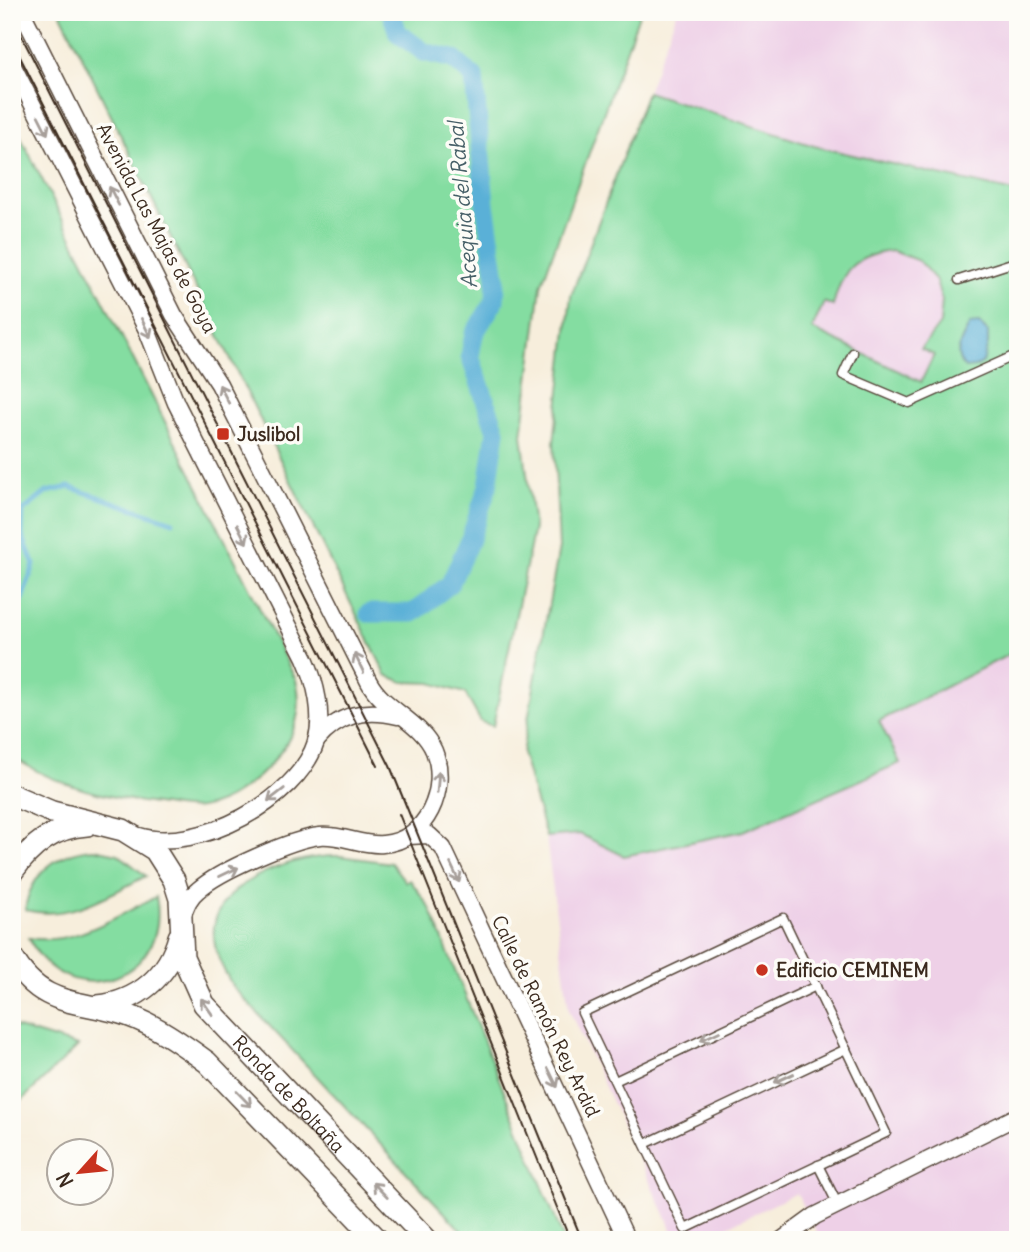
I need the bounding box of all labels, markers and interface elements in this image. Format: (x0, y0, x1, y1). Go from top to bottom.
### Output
one-way arrow (37, 114, 51, 135)
water label: Acequia del Rabal (441, 117, 483, 290)
street label: Avenida Las Majas de Goya (92, 119, 223, 337)
one-way arrow (107, 186, 121, 207)
one-way arrow (140, 317, 153, 338)
one-way arrow (217, 384, 231, 405)
place label: Juslibol (237, 422, 300, 446)
marker: Juslibol (215, 426, 231, 442)
one-way arrow (235, 523, 249, 544)
one-way arrow (352, 653, 366, 674)
one-way arrow (431, 771, 444, 794)
one-way arrow (267, 787, 286, 802)
one-way arrow (448, 862, 462, 883)
one-way arrow (218, 864, 239, 878)
street label: Calle de Ramón Rey Ardid (487, 911, 605, 1121)
place label: Edificio CEMINEM (776, 958, 929, 982)
marker: Edificio CEMINEM (754, 962, 770, 978)
one-way arrow (200, 998, 214, 1017)
street label: Ronda de Boltaña (228, 1030, 350, 1158)
one-way arrow (700, 1030, 721, 1044)
one-way arrow (547, 1067, 561, 1088)
one-way arrow (774, 1072, 795, 1086)
one-way arrow (236, 1090, 253, 1107)
north arrow (46, 1136, 116, 1206)
text: N (51, 1168, 79, 1191)
one-way arrow (372, 1182, 389, 1199)

